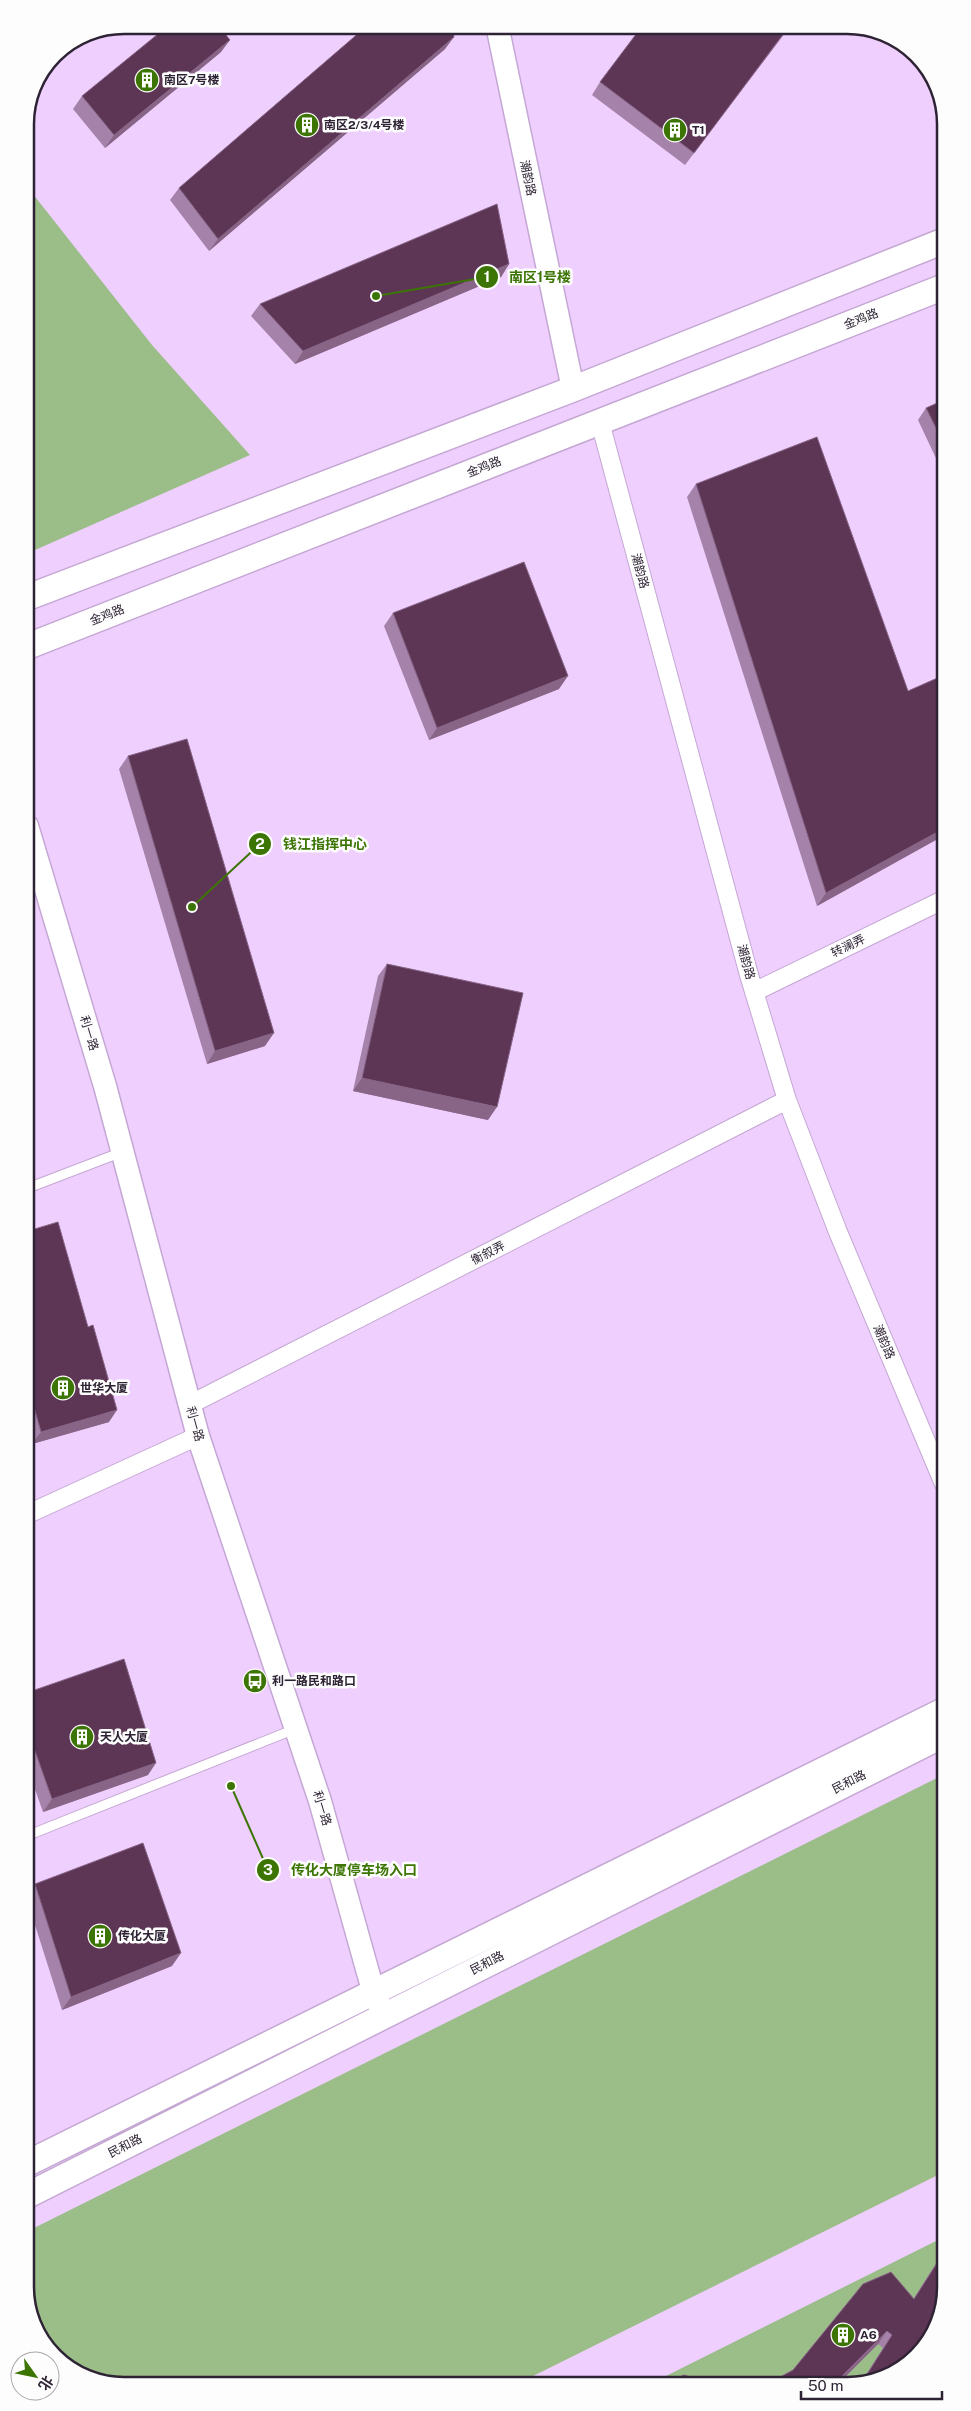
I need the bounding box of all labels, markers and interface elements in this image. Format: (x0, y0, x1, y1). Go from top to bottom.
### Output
building icon: 南区7号楼 (134, 67, 160, 93)
place label: 南区7号楼 (164, 73, 220, 87)
building icon: 南区2/3/4号楼 (294, 112, 320, 138)
building icon: T1 (662, 117, 688, 143)
place label: 南区2/3/4号楼 (324, 118, 405, 132)
place label: T1 (692, 123, 705, 137)
street label: 潮韵路 (517, 159, 539, 197)
callout: 南区1号楼 (474, 263, 581, 292)
text: 1 (484, 268, 490, 285)
text: 南区1号楼 (509, 269, 571, 285)
street label: 金鸡路 (842, 306, 880, 332)
street label: 金鸡路 (465, 454, 503, 480)
street label: 潮韵路 (629, 552, 651, 590)
street label: 金鸡路 (88, 602, 126, 628)
callout: 钱江指挥中心 (248, 829, 377, 858)
text: 2 (255, 835, 265, 852)
text: 钱江指挥中心 (283, 836, 367, 852)
street label: 转澜弄 (829, 932, 867, 960)
street label: 潮韵路 (735, 943, 757, 981)
street label: 利一路 (77, 1014, 101, 1052)
street label: 衡叙弄 (469, 1239, 507, 1267)
street label: 潮韵路 (871, 1323, 897, 1361)
building icon: 世华大厦 (50, 1375, 76, 1401)
place label: 世华大厦 (80, 1381, 128, 1395)
street label: 利一路 (183, 1405, 207, 1443)
bus stop icon: 利一路民和路口 (242, 1668, 268, 1694)
place label: 利一路民和路口 (272, 1674, 356, 1688)
building icon: 天人大厦 (69, 1724, 95, 1750)
place label: 天人大厦 (100, 1730, 148, 1744)
street label: 民和路 (830, 1768, 868, 1796)
street label: 利一路 (310, 1789, 334, 1827)
callout: 传化大厦停车场入口 (256, 1855, 427, 1884)
text: 3 (263, 1861, 273, 1878)
text: 传化大厦停车场入口 (291, 1862, 417, 1878)
building icon: 传化大厦 (87, 1923, 113, 1949)
place label: 传化大厦 (118, 1929, 166, 1943)
street label: 民和路 (468, 1949, 506, 1977)
street label: 民和路 (106, 2132, 144, 2160)
building icon: A6 (830, 2322, 856, 2348)
place label: A6 (860, 2328, 877, 2342)
north arrow (10, 2351, 60, 2401)
scale bar (801, 2368, 942, 2400)
text: 北 (35, 2373, 56, 2393)
text: 50 m (808, 2377, 843, 2394)

